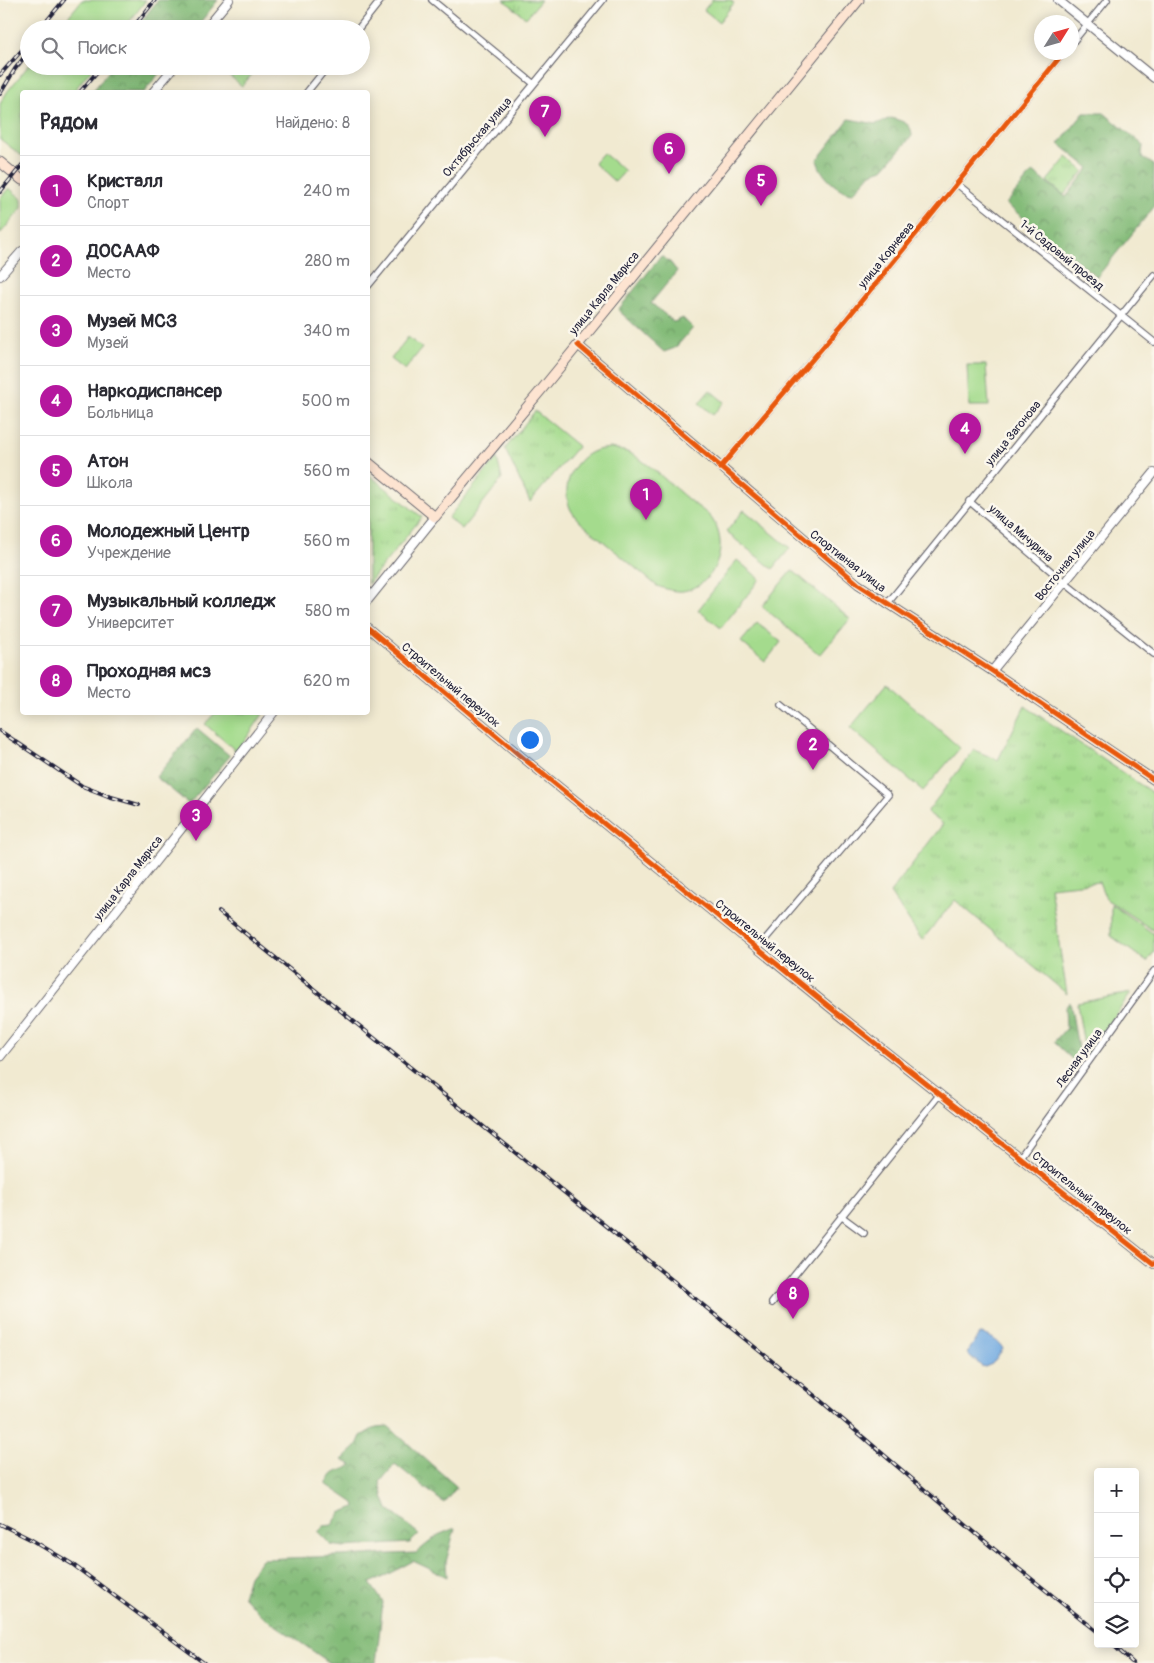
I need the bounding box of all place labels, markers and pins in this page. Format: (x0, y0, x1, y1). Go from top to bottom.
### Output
pin: 7 (529, 96, 561, 137)
pin: 6 (653, 133, 685, 174)
pin: 5 (745, 165, 777, 206)
pin: 4 (949, 413, 981, 454)
pin: 1 (630, 479, 662, 520)
pin: 2 (797, 729, 829, 770)
pin: 3 (180, 800, 212, 841)
pin: 8 (777, 1278, 809, 1319)

